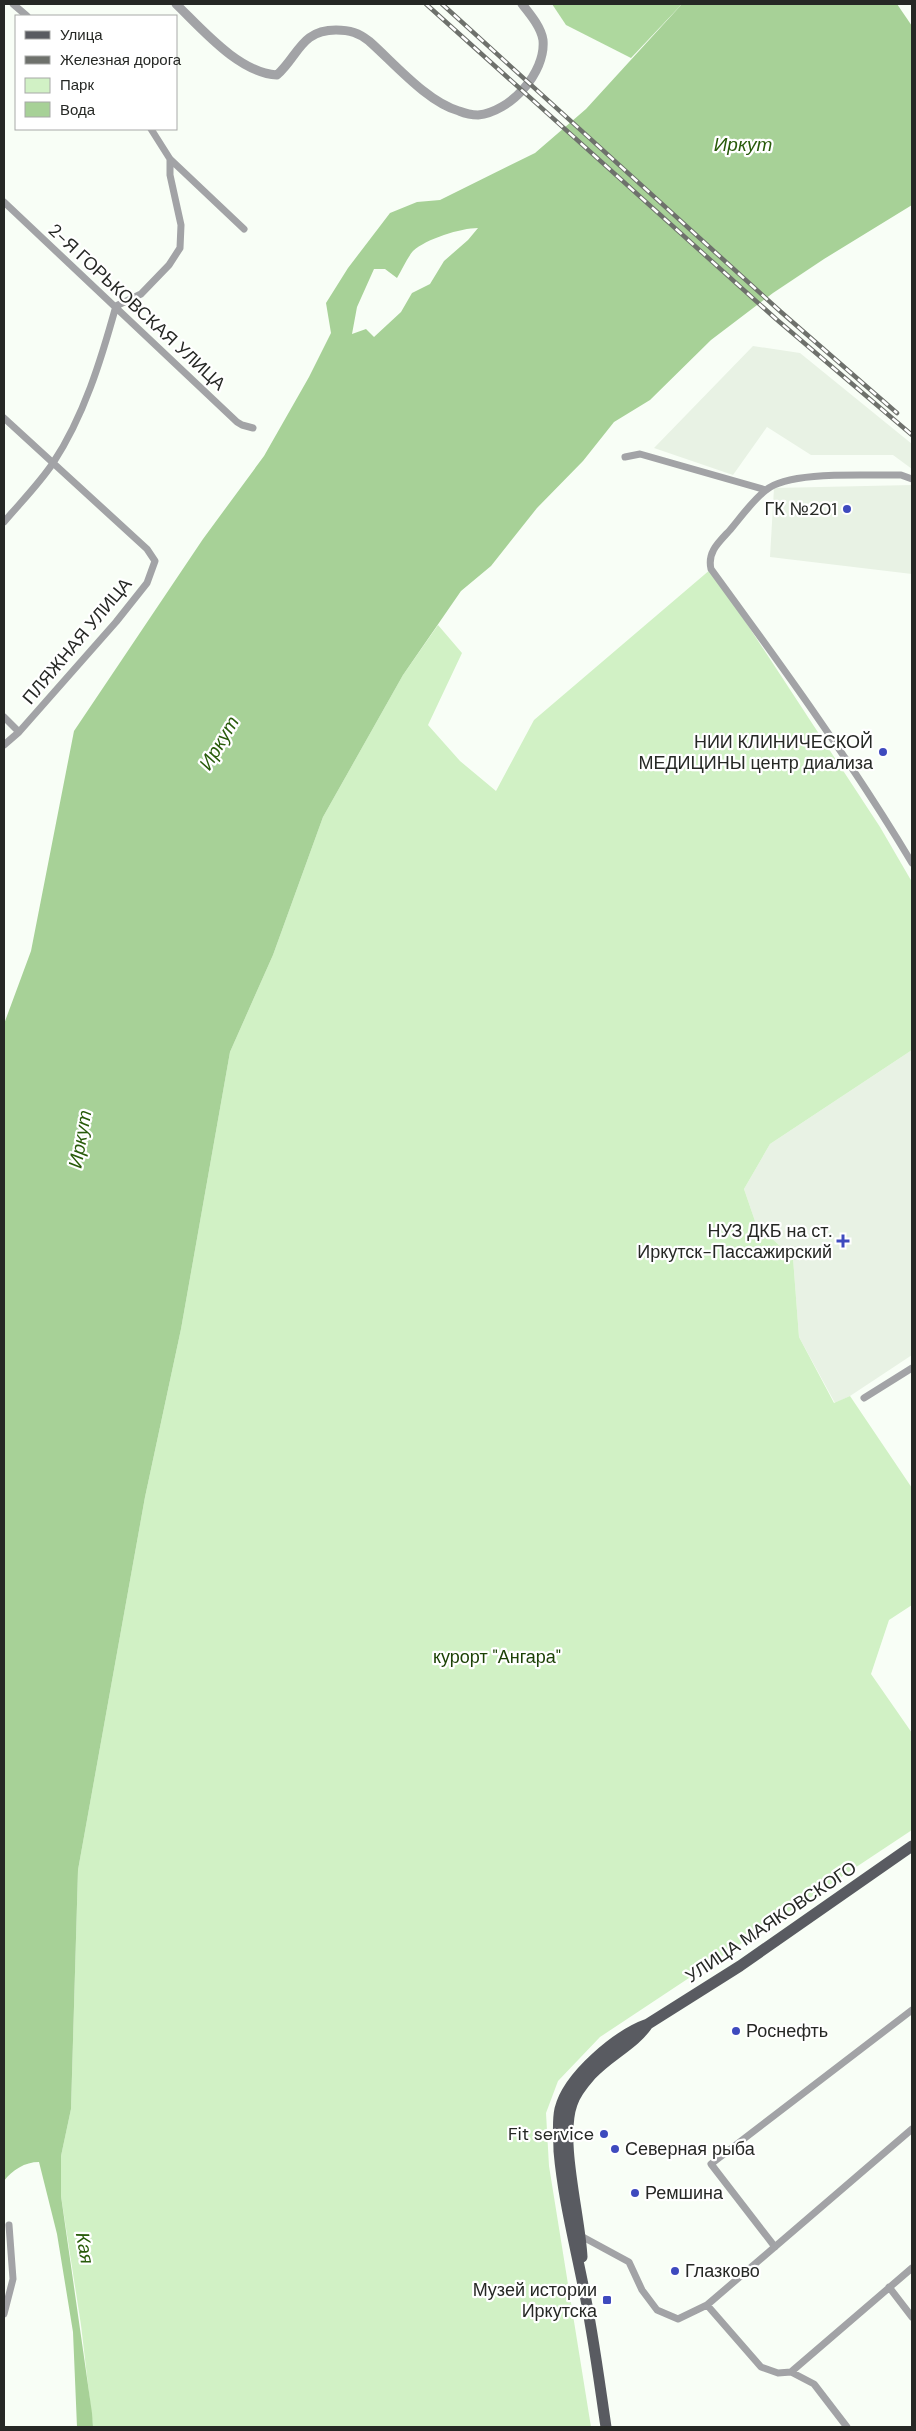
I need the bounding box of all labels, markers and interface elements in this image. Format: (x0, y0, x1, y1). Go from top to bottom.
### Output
legend (15, 15, 178, 130)
text: Улица (60, 25, 103, 45)
text: Железная дорога (60, 50, 182, 70)
text: Парк (60, 75, 94, 95)
text: Вода (60, 100, 96, 120)
water label: Иркут (714, 132, 772, 157)
street label: 2-Я ГОРЬКОВСКАЯ УЛИЦА (43, 218, 231, 396)
place label: ГК №201 (765, 497, 837, 521)
marker: ГК №201 (841, 503, 853, 515)
street label: ПЛЯЖНАЯ УЛИЦА (17, 573, 137, 709)
water label: Иркут (193, 712, 245, 774)
place label: НИИ КЛИНИЧЕСКОЙ МЕДИЦИНЫ центр диализа (638, 730, 874, 775)
marker: НИИ КЛИНИЧЕСКОЙ МЕДИЦИНЫ центр диализа (877, 746, 889, 758)
water label: Иркут (63, 1108, 97, 1170)
place label: НУЗ ДКБ на ст. Иркутск-Пассажирский (637, 1219, 832, 1264)
marker: НУЗ ДКБ на ст. Иркутск-Пассажирский (836, 1234, 850, 1248)
park label: курорт "Ангара" (433, 1645, 561, 1669)
street label: УЛИЦА МАЯКОВСКОГО (681, 1856, 861, 1988)
place label: Роснефть (746, 2019, 828, 2043)
marker: Роснефть (730, 2025, 742, 2037)
place label: Fit service (508, 2122, 594, 2146)
marker: Fit service (598, 2128, 610, 2140)
place label: Северная рыба (625, 2137, 756, 2161)
marker: Северная рыба (609, 2143, 621, 2155)
place label: Ремшина (645, 2181, 724, 2205)
marker: Ремшина (629, 2187, 641, 2199)
water label: Кая (70, 2230, 100, 2266)
place label: Глазково (685, 2259, 760, 2283)
marker: Глазково (669, 2265, 681, 2277)
place label: Музей истории Иркутска (473, 2278, 598, 2323)
marker: Музей истории Иркутска (601, 2294, 613, 2306)

